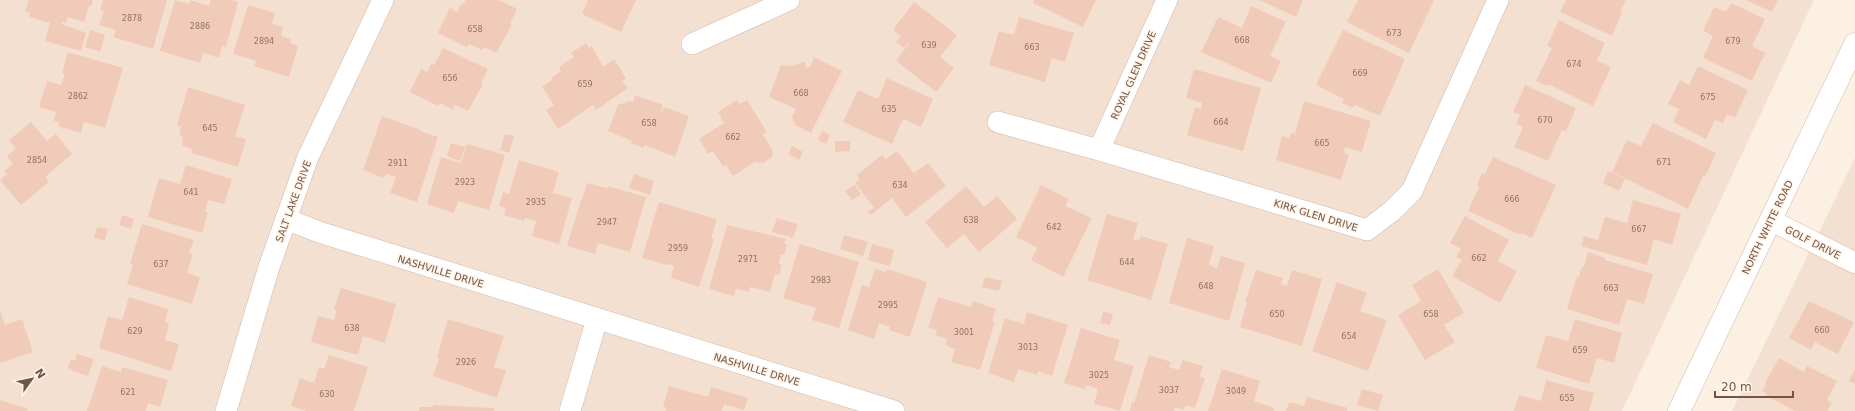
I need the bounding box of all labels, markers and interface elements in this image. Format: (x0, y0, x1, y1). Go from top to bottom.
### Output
house number: 2878 (122, 14, 142, 23)
house number: 2886 (190, 22, 210, 31)
house number: 658 (467, 25, 483, 34)
street label: ROYAL GLEN DRIVE (1109, 29, 1158, 121)
house number: 673 (1386, 29, 1402, 38)
house number: 668 (1234, 36, 1250, 45)
house number: 2894 (254, 37, 274, 46)
house number: 679 (1725, 37, 1741, 46)
house number: 639 (921, 41, 937, 50)
house number: 663 (1024, 43, 1040, 52)
house number: 674 (1566, 60, 1582, 69)
house number: 669 (1352, 69, 1368, 78)
house number: 656 (442, 74, 458, 83)
house number: 659 (577, 80, 593, 89)
house number: 668 (793, 89, 809, 98)
house number: 2862 (68, 92, 88, 101)
house number: 675 (1700, 93, 1716, 102)
house number: 635 (881, 105, 897, 114)
house number: 670 (1537, 116, 1553, 125)
house number: 664 (1213, 118, 1229, 127)
house number: 658 (641, 119, 657, 128)
house number: 645 (202, 124, 218, 133)
house number: 662 (725, 133, 741, 142)
house number: 665 (1314, 139, 1330, 148)
house number: 2854 (27, 156, 47, 165)
house number: 671 (1656, 158, 1672, 167)
street label: SALT LAKE DRIVE (274, 159, 313, 244)
house number: 2911 (388, 159, 408, 168)
house number: 2923 (455, 178, 475, 187)
street label: NORTH WHITE ROAD (1740, 178, 1795, 276)
house number: 634 (892, 181, 908, 190)
house number: 641 (183, 188, 199, 197)
house number: 666 (1504, 195, 1520, 204)
street label: KIRK GLEN DRIVE (1273, 197, 1359, 233)
house number: 2935 (526, 198, 546, 207)
house number: 638 (963, 216, 979, 225)
house number: 2947 (597, 218, 617, 227)
house number: 642 (1046, 223, 1062, 232)
street label: GOLF DRIVE (1783, 224, 1842, 261)
house number: 667 (1631, 225, 1647, 234)
house number: 2959 (668, 244, 688, 253)
street label: NASHVILLE DRIVE (397, 253, 485, 290)
house number: 662 (1471, 254, 1487, 263)
house number: 2971 (738, 255, 758, 264)
house number: 644 (1119, 258, 1135, 267)
house number: 637 (153, 260, 169, 269)
house number: 2983 (811, 276, 831, 285)
house number: 648 (1198, 282, 1214, 291)
house number: 663 (1603, 284, 1619, 293)
house number: 2995 (878, 301, 898, 310)
house number: 650 (1269, 310, 1285, 319)
house number: 658 (1423, 310, 1439, 319)
house number: 638 (344, 324, 360, 333)
house number: 660 (1814, 326, 1830, 335)
house number: 629 (127, 327, 143, 336)
house number: 3001 (954, 328, 974, 337)
house number: 654 (1341, 332, 1357, 341)
house number: 3013 (1018, 343, 1038, 352)
house number: 659 (1572, 346, 1588, 355)
street label: NASHVILLE DRIVE (713, 351, 801, 388)
house number: 2926 (456, 358, 476, 367)
north arrow (12, 359, 52, 399)
text: N (32, 366, 48, 381)
house number: 3025 (1089, 371, 1109, 380)
scale bar (1715, 373, 1793, 399)
text: 20 m (1721, 380, 1752, 394)
house number: 3037 (1159, 386, 1179, 395)
house number: 3049 (1226, 387, 1246, 396)
house number: 621 (120, 388, 136, 397)
house number: 630 (319, 390, 335, 399)
house number: 655 (1559, 394, 1575, 403)

